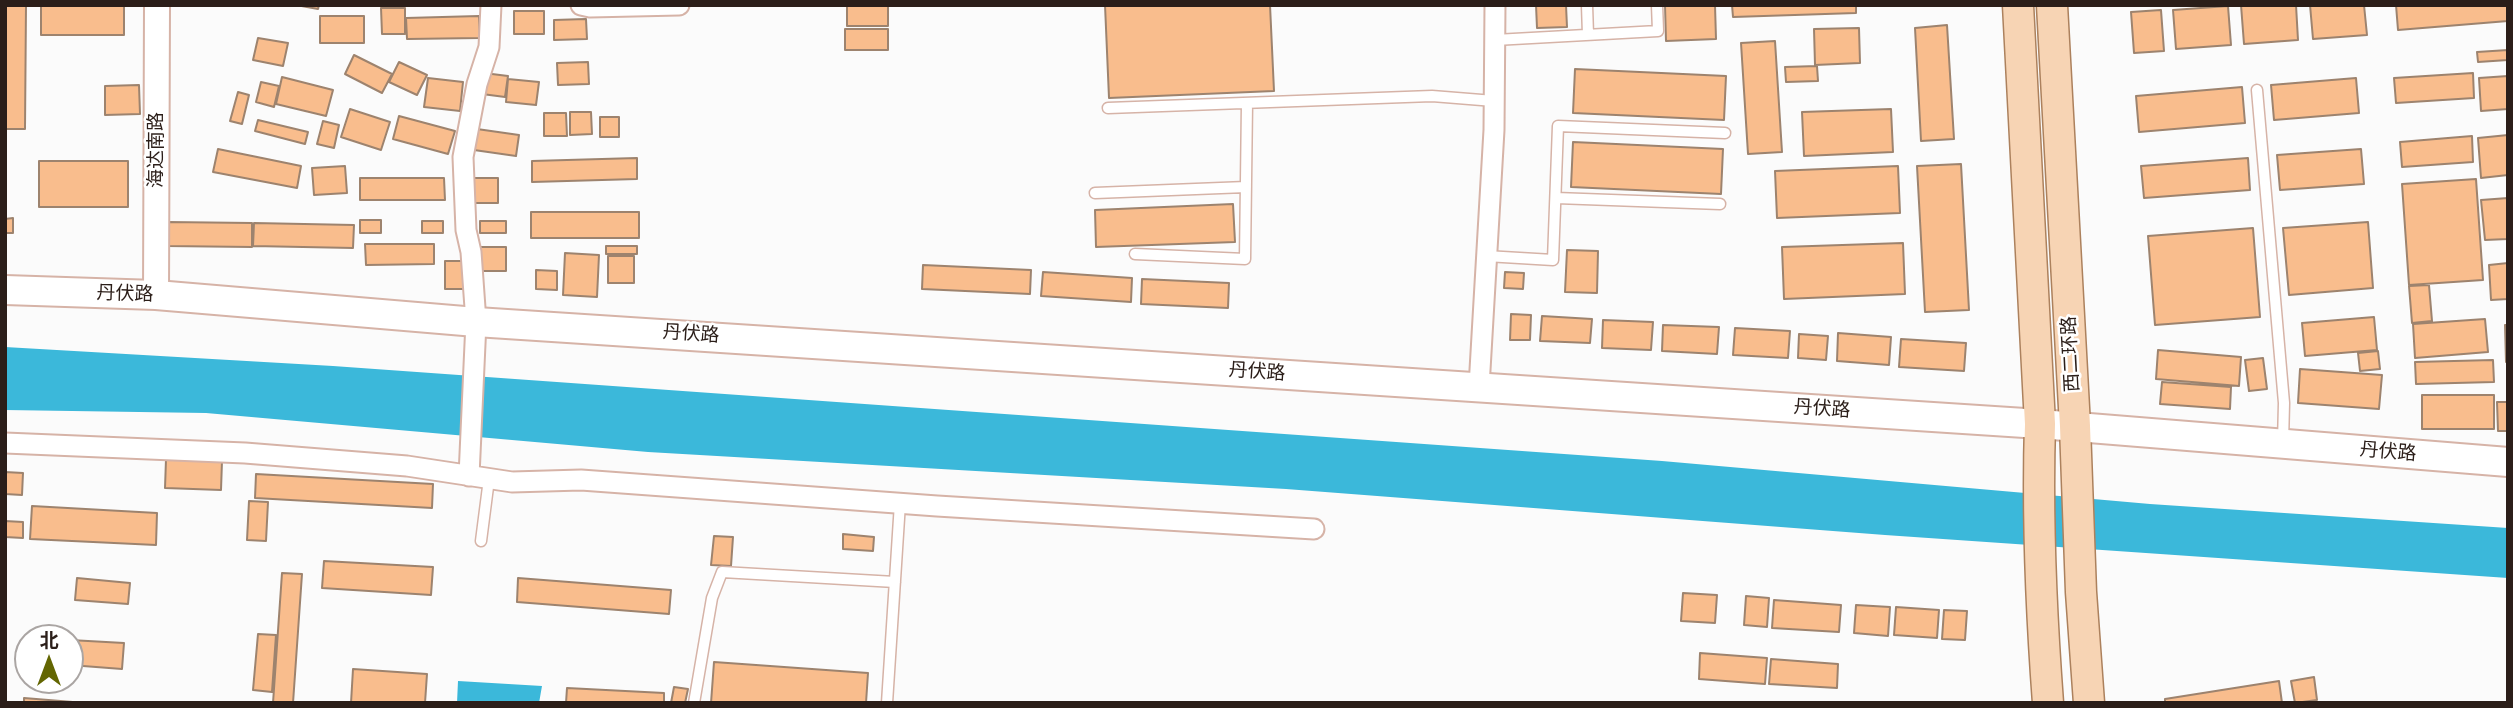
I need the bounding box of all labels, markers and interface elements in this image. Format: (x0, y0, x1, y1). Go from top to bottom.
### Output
street label: 海达南路 (146, 112, 168, 188)
street label: 丹伏路 (96, 282, 154, 306)
street label: 西二环路 (2058, 315, 2084, 393)
street label: 丹伏路 (662, 321, 720, 347)
street label: 丹伏路 (1228, 359, 1286, 385)
street label: 丹伏路 (1793, 396, 1851, 422)
street label: 丹伏路 (2359, 438, 2417, 466)
north arrow (14, 624, 84, 694)
text: 北 (39, 628, 59, 652)

